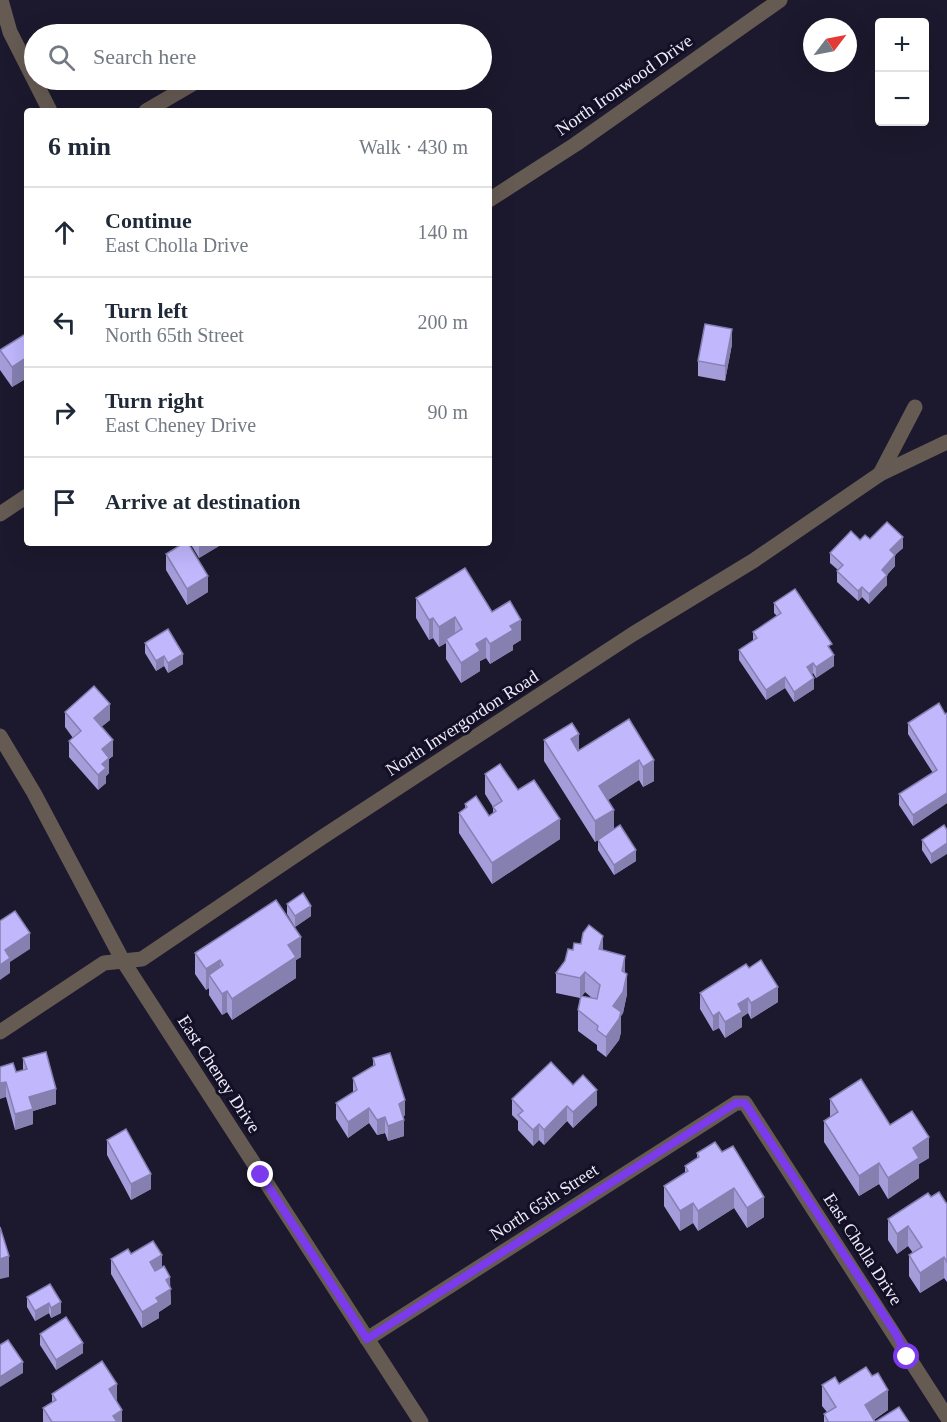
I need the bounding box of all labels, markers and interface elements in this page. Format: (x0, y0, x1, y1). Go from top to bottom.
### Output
north arrow (803, 18, 857, 72)
map controls (875, 18, 929, 126)
button: + (875, 18, 929, 72)
search box (24, 24, 492, 90)
street label: North Ironwood Drive (552, 30, 696, 140)
icon: search (45, 41, 78, 74)
text: Search here (93, 44, 196, 69)
button: − (875, 72, 929, 126)
text: 6 min (48, 132, 111, 161)
text: Walk · 430 m (359, 136, 468, 158)
text: Continue (105, 208, 192, 233)
icon: ahead (48, 216, 81, 249)
text: 140 m (417, 221, 468, 243)
text: East Cholla Drive (105, 234, 248, 256)
text: Turn left (105, 298, 188, 323)
icon: left (48, 306, 81, 339)
text: 200 m (417, 311, 468, 333)
text: North 65th Street (105, 324, 244, 346)
text: Turn right (105, 388, 204, 413)
icon: right (48, 396, 81, 429)
text: 90 m (427, 401, 468, 423)
text: East Cheney Drive (105, 414, 256, 436)
icon: arrive (48, 486, 81, 519)
text: Arrive at destination (105, 489, 301, 514)
street label: North Invergordon Road (382, 666, 542, 780)
street label: East Cheney Drive (174, 1012, 264, 1136)
street label: North 65th Street (486, 1160, 602, 1244)
route end (247, 1161, 273, 1187)
street label: East Cholla Drive (819, 1189, 907, 1309)
route start (893, 1343, 919, 1369)

